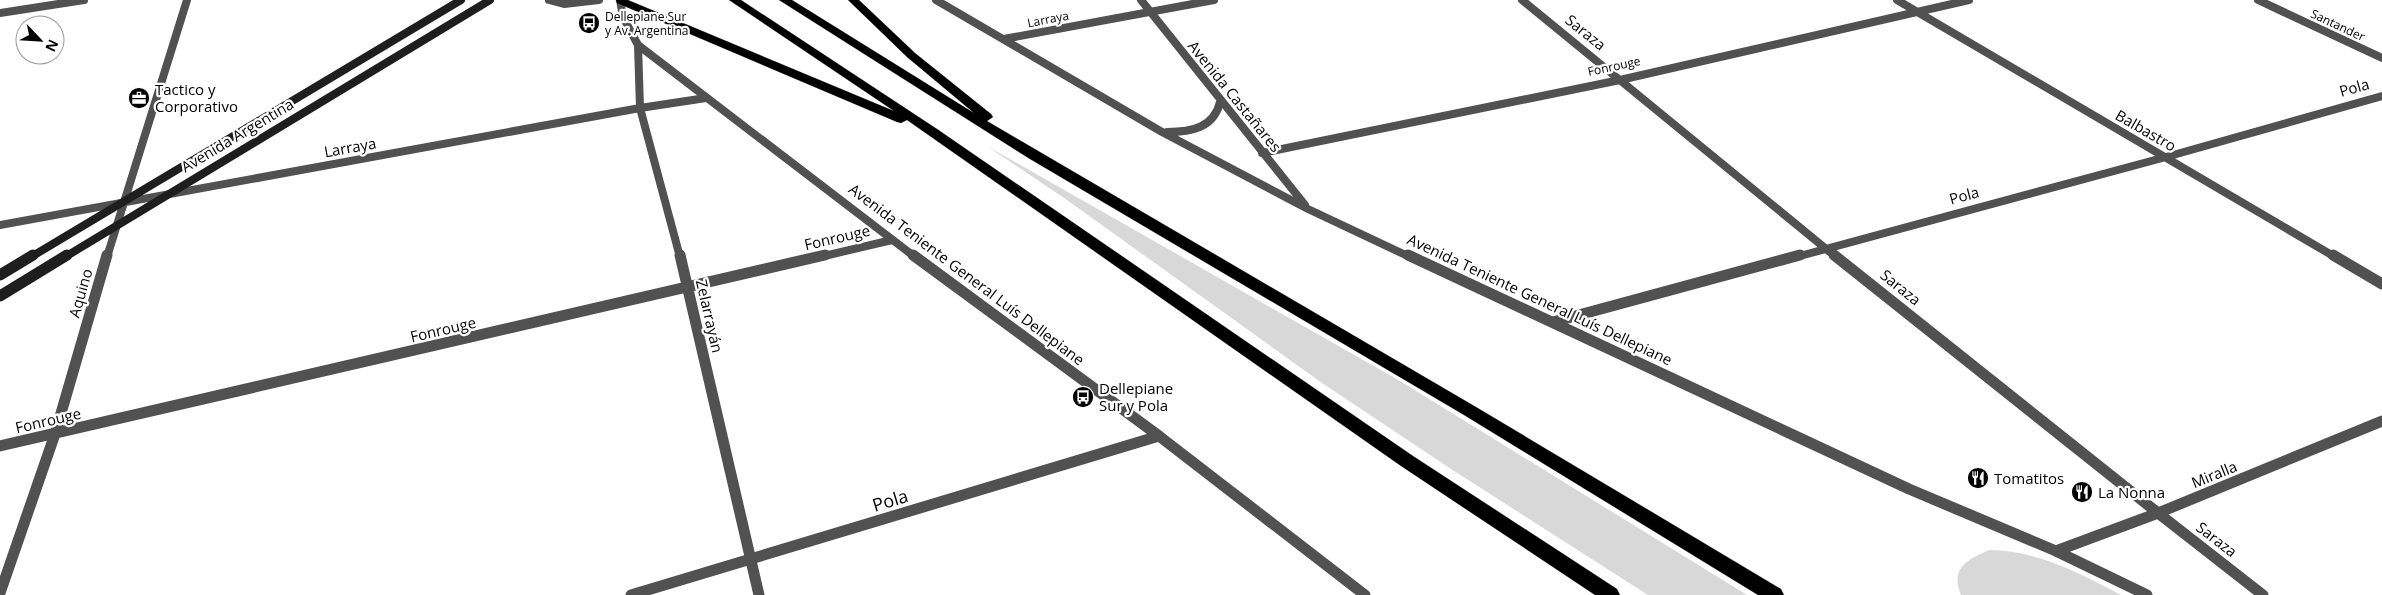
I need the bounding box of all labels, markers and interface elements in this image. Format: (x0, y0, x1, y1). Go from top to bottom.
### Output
street label: Santander (2308, 5, 2368, 45)
street label: Larraya (1026, 7, 1070, 31)
place label: Dellepiane Sur y Av. Argentina (605, 8, 688, 39)
street label: Saraza (1562, 10, 1610, 54)
bus stop icon: Dellepiane Sur y Av. Argentina (577, 11, 601, 35)
north arrow (15, 15, 65, 65)
street label: Avenida Castañares (1184, 36, 1286, 156)
text: N (41, 37, 63, 55)
street label: Fonrouge (1586, 52, 1642, 80)
street label: Pola (2337, 73, 2371, 101)
place label: Tactico y Corporativo (155, 79, 238, 116)
office icon: Tactico y Corporativo (127, 86, 151, 110)
street label: Avenida Argentina (177, 94, 297, 176)
street label: Balbastro (2112, 105, 2180, 155)
street label: Larraya (322, 133, 378, 161)
street label: Avenida Teniente General Luís Dellepiane (845, 179, 1089, 369)
street label: Pola (1947, 181, 1981, 209)
street label: Fonrouge (802, 220, 872, 254)
street label: Avenida Teniente General Luís Dellepiane (1404, 229, 1676, 369)
street label: Saraza (1877, 265, 1925, 309)
street label: Aquino (64, 266, 96, 320)
street label: Zelarrayán (692, 277, 728, 355)
street label: Fonrouge (408, 312, 478, 346)
place label: Dellepiane Sur y Pola (1099, 378, 1173, 415)
bus stop icon: Dellepiane Sur y Pola (1071, 385, 1095, 409)
street label: Fonrouge (13, 403, 83, 437)
street label: Miralla (2188, 456, 2240, 492)
restaurant icon: Tomatitos (1966, 466, 1990, 490)
place label: Tomatitos (1994, 468, 2064, 488)
restaurant icon: La Nonna (2070, 480, 2094, 504)
place label: La Nonna (2098, 482, 2165, 502)
street label: Pola (869, 483, 911, 517)
street label: Saraza (2193, 517, 2241, 561)

